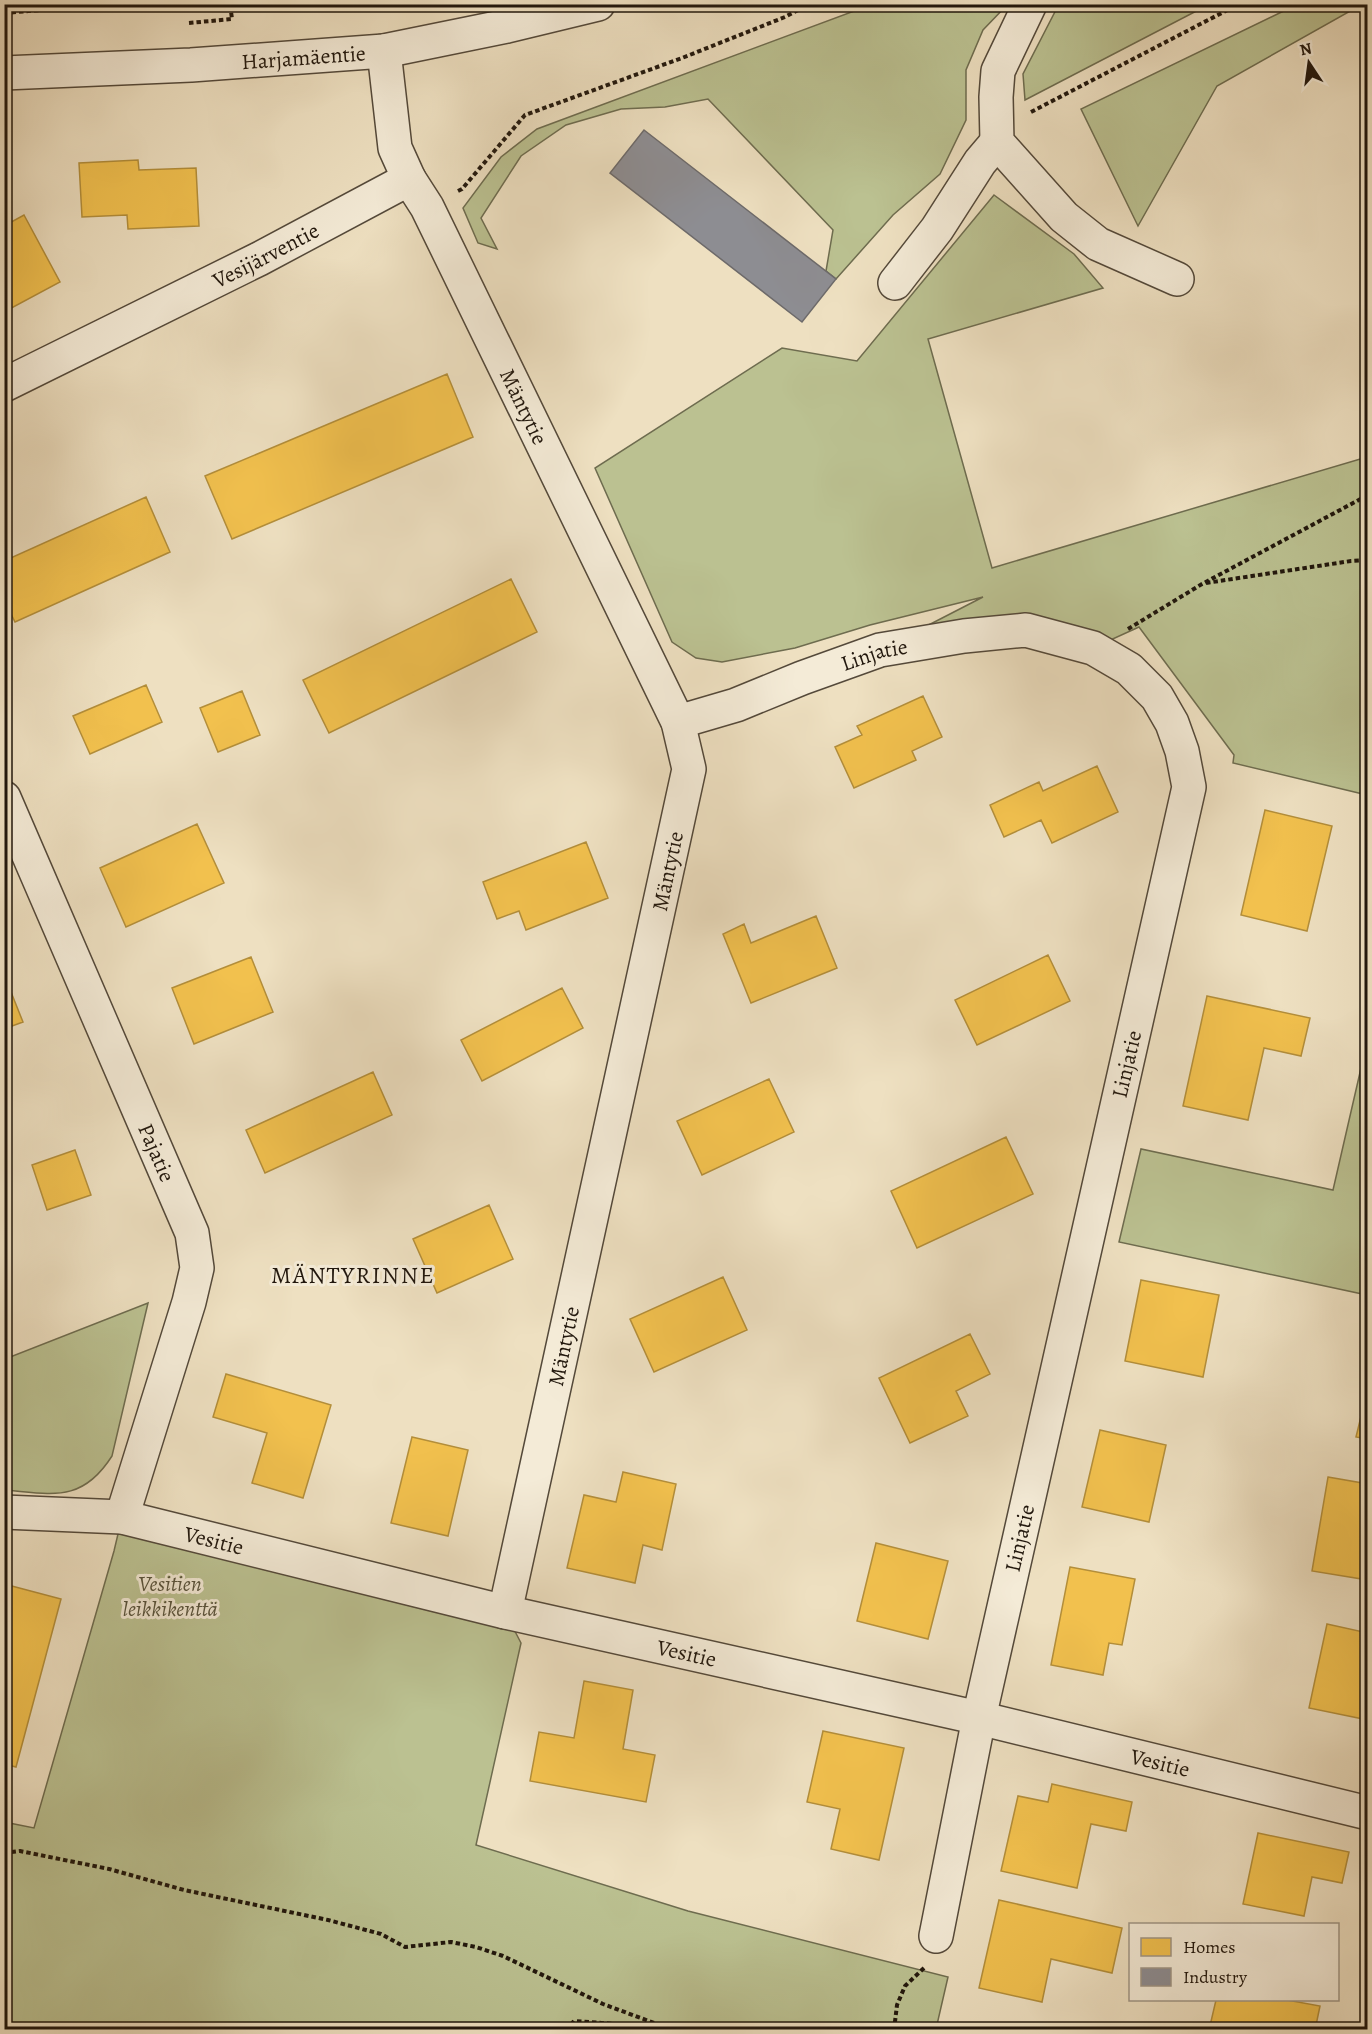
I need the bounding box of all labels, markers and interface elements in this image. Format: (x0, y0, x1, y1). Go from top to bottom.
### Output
north arrow (1279, 33, 1339, 93)
text: N (1298, 37, 1314, 61)
street label: Harjamäentie (240, 38, 367, 77)
street label: Vesijärventie (207, 216, 324, 296)
street label: Mäntytie (492, 364, 555, 450)
street label: Linjatie (837, 632, 910, 679)
street label: Mäntytie (645, 828, 691, 914)
street label: Linjatie (1105, 1027, 1149, 1101)
street label: Pajatie (130, 1119, 182, 1187)
district label: MÄNTYRINNE (271, 1259, 435, 1291)
street label: Mäntytie (541, 1303, 587, 1389)
street label: Linjatie (998, 1501, 1042, 1575)
street label: Vesitie (180, 1519, 247, 1563)
park label: Vesitien leikkikenttä (122, 1569, 218, 1624)
street label: Vesitie (653, 1632, 719, 1675)
street label: Vesitie (1126, 1741, 1193, 1785)
legend (1129, 1923, 1339, 2001)
text: Homes (1183, 1935, 1235, 1959)
text: Industry (1183, 1965, 1248, 1989)

